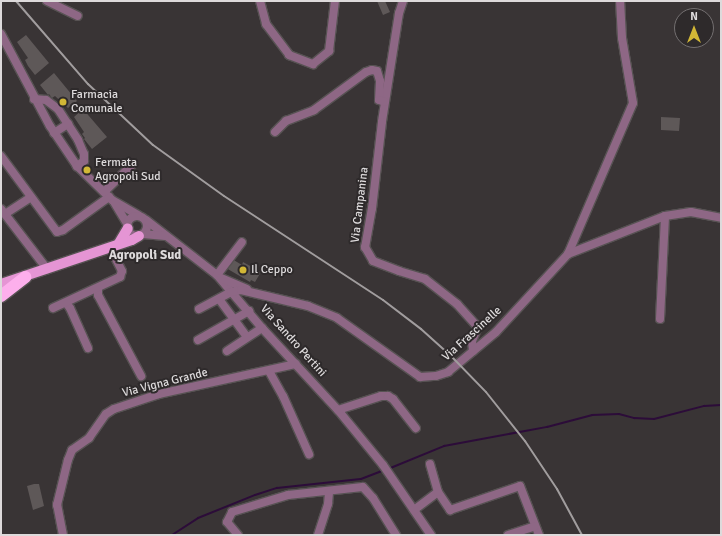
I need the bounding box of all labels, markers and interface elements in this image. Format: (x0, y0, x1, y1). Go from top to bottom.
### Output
north arrow (674, 8, 714, 48)
text: N (690, 10, 698, 23)
place label: Farmacia Comunale (71, 88, 123, 116)
marker: Farmacia Comunale (58, 97, 68, 107)
place label: Fermata Agropoli Sud (95, 156, 161, 184)
marker: Fermata Agropoli Sud (82, 165, 92, 175)
street label: Via Campanina (348, 166, 372, 244)
district label: Agropoli Sud (109, 247, 181, 263)
place label: Il Ceppo (251, 263, 293, 277)
marker: Il Ceppo (238, 265, 248, 275)
street label: Via Sandro Pertini (257, 302, 329, 380)
street label: Via Frascinelle (439, 304, 505, 364)
street label: Via Vigna Grande (121, 365, 209, 401)

